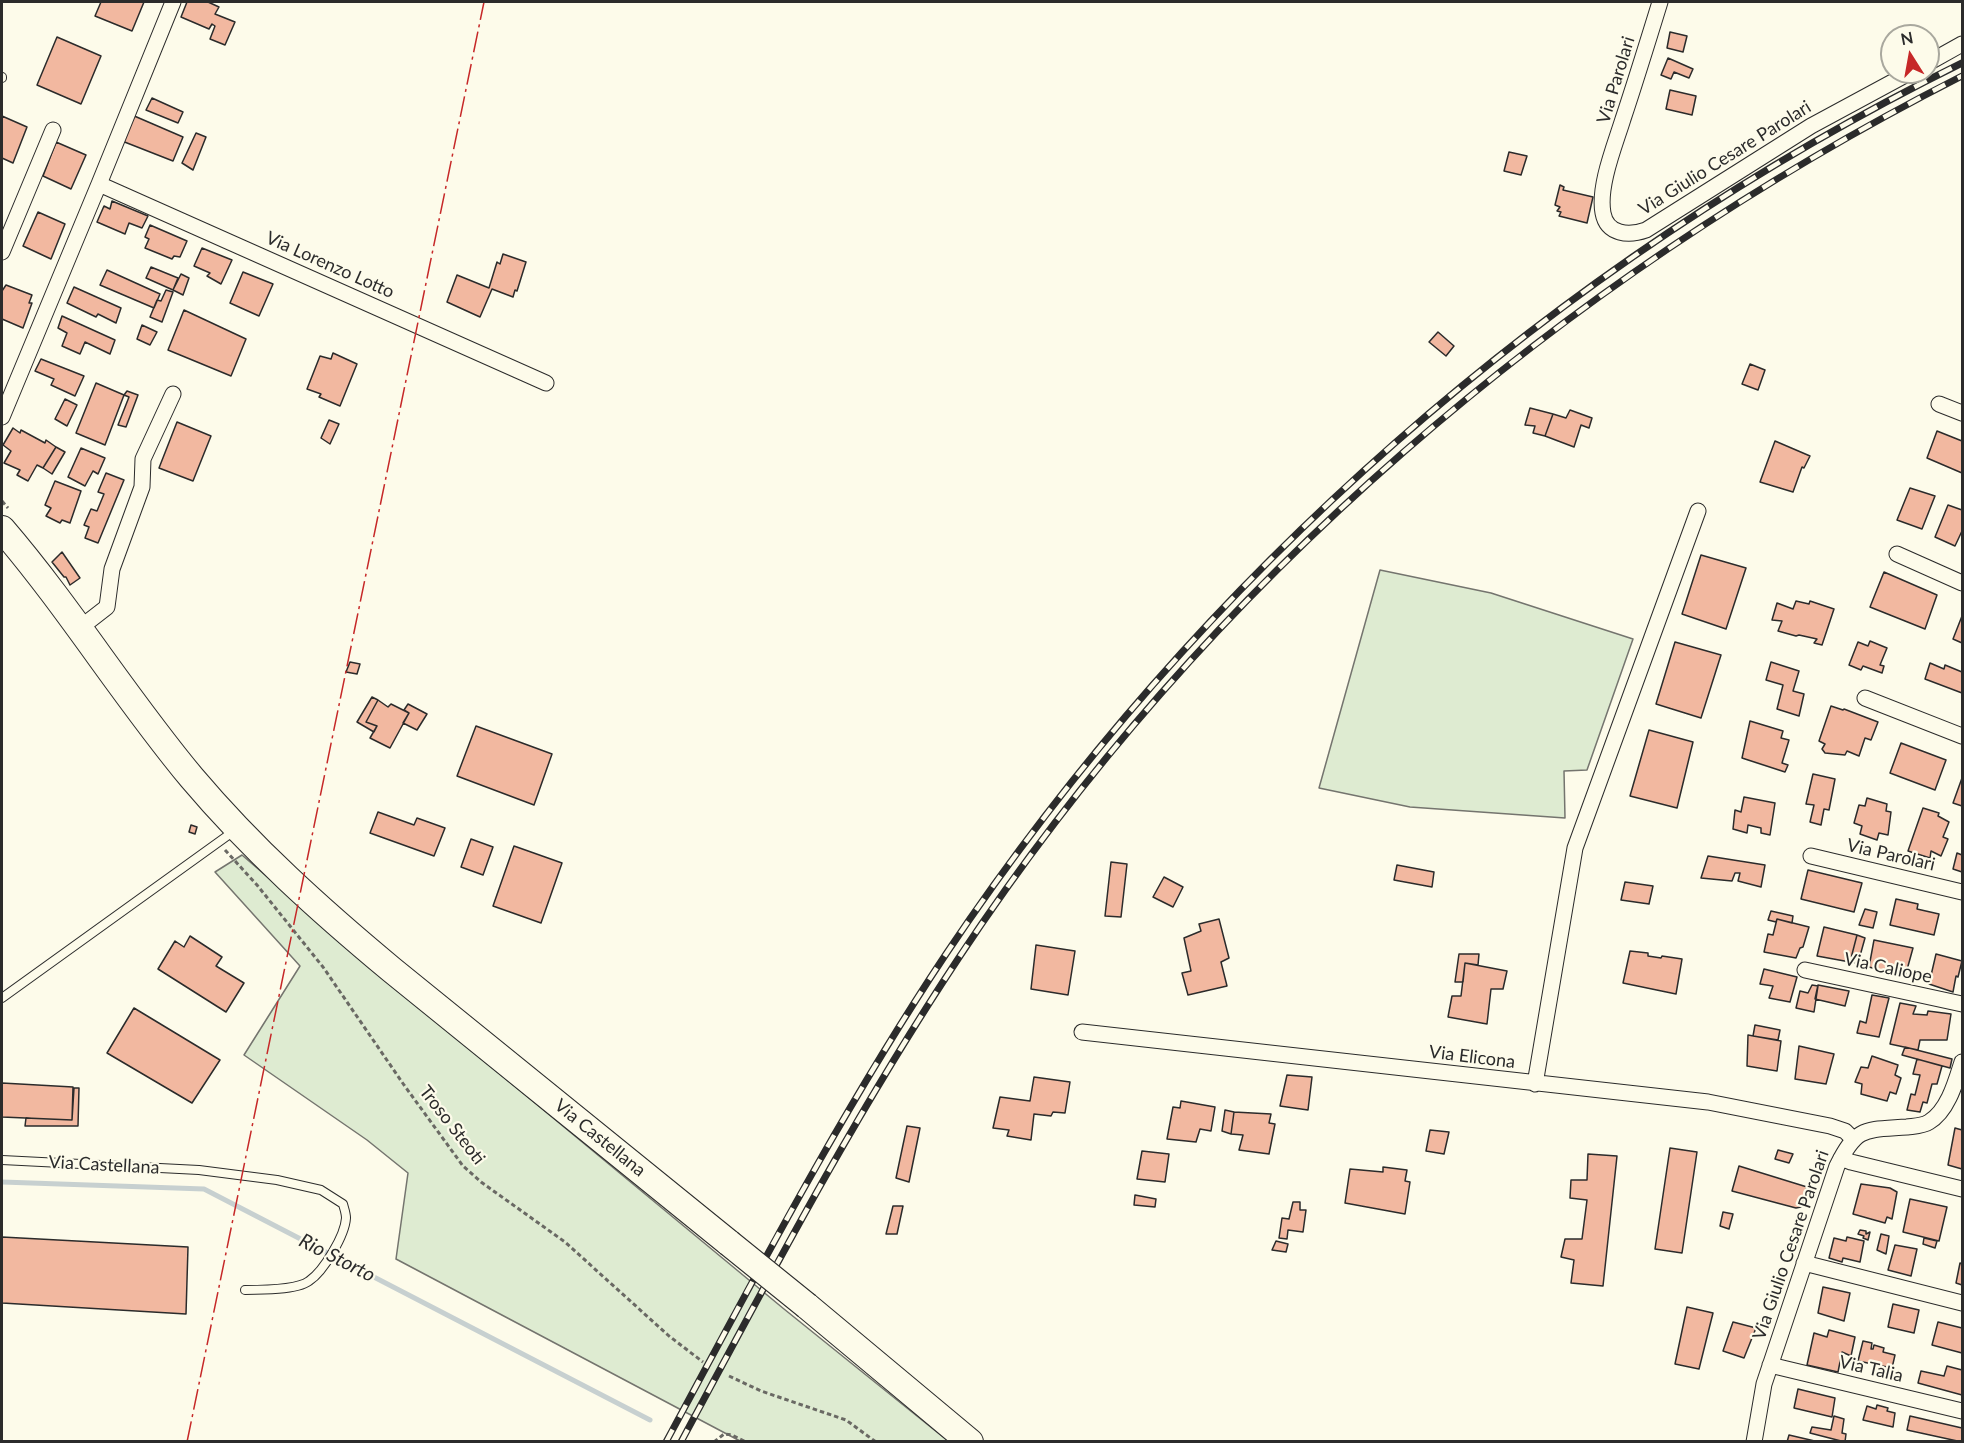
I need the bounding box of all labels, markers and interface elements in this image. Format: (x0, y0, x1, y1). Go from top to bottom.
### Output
north arrow (1880, 24, 1940, 84)
text: N (1899, 27, 1915, 48)
street label: Via Parolari (1593, 34, 1639, 126)
street label: Via Giulio Cesare Parolari (1635, 96, 1815, 220)
street label: Via Lorenzo Lotto (262, 227, 398, 303)
street label: Via Parolari (1845, 834, 1937, 876)
street label: Via Caliope (1842, 948, 1934, 988)
street label: Via Elicona (1428, 1041, 1516, 1073)
street label: Troso Steoti (415, 1081, 489, 1169)
street label: Via Castellana (550, 1095, 650, 1181)
street label: Via Giulio Cesare Parolari (1748, 1147, 1834, 1343)
street label: Via Castellana (48, 1151, 160, 1179)
water label: Rio Storto (295, 1229, 379, 1287)
street label: Via Talia (1837, 1351, 1905, 1387)

